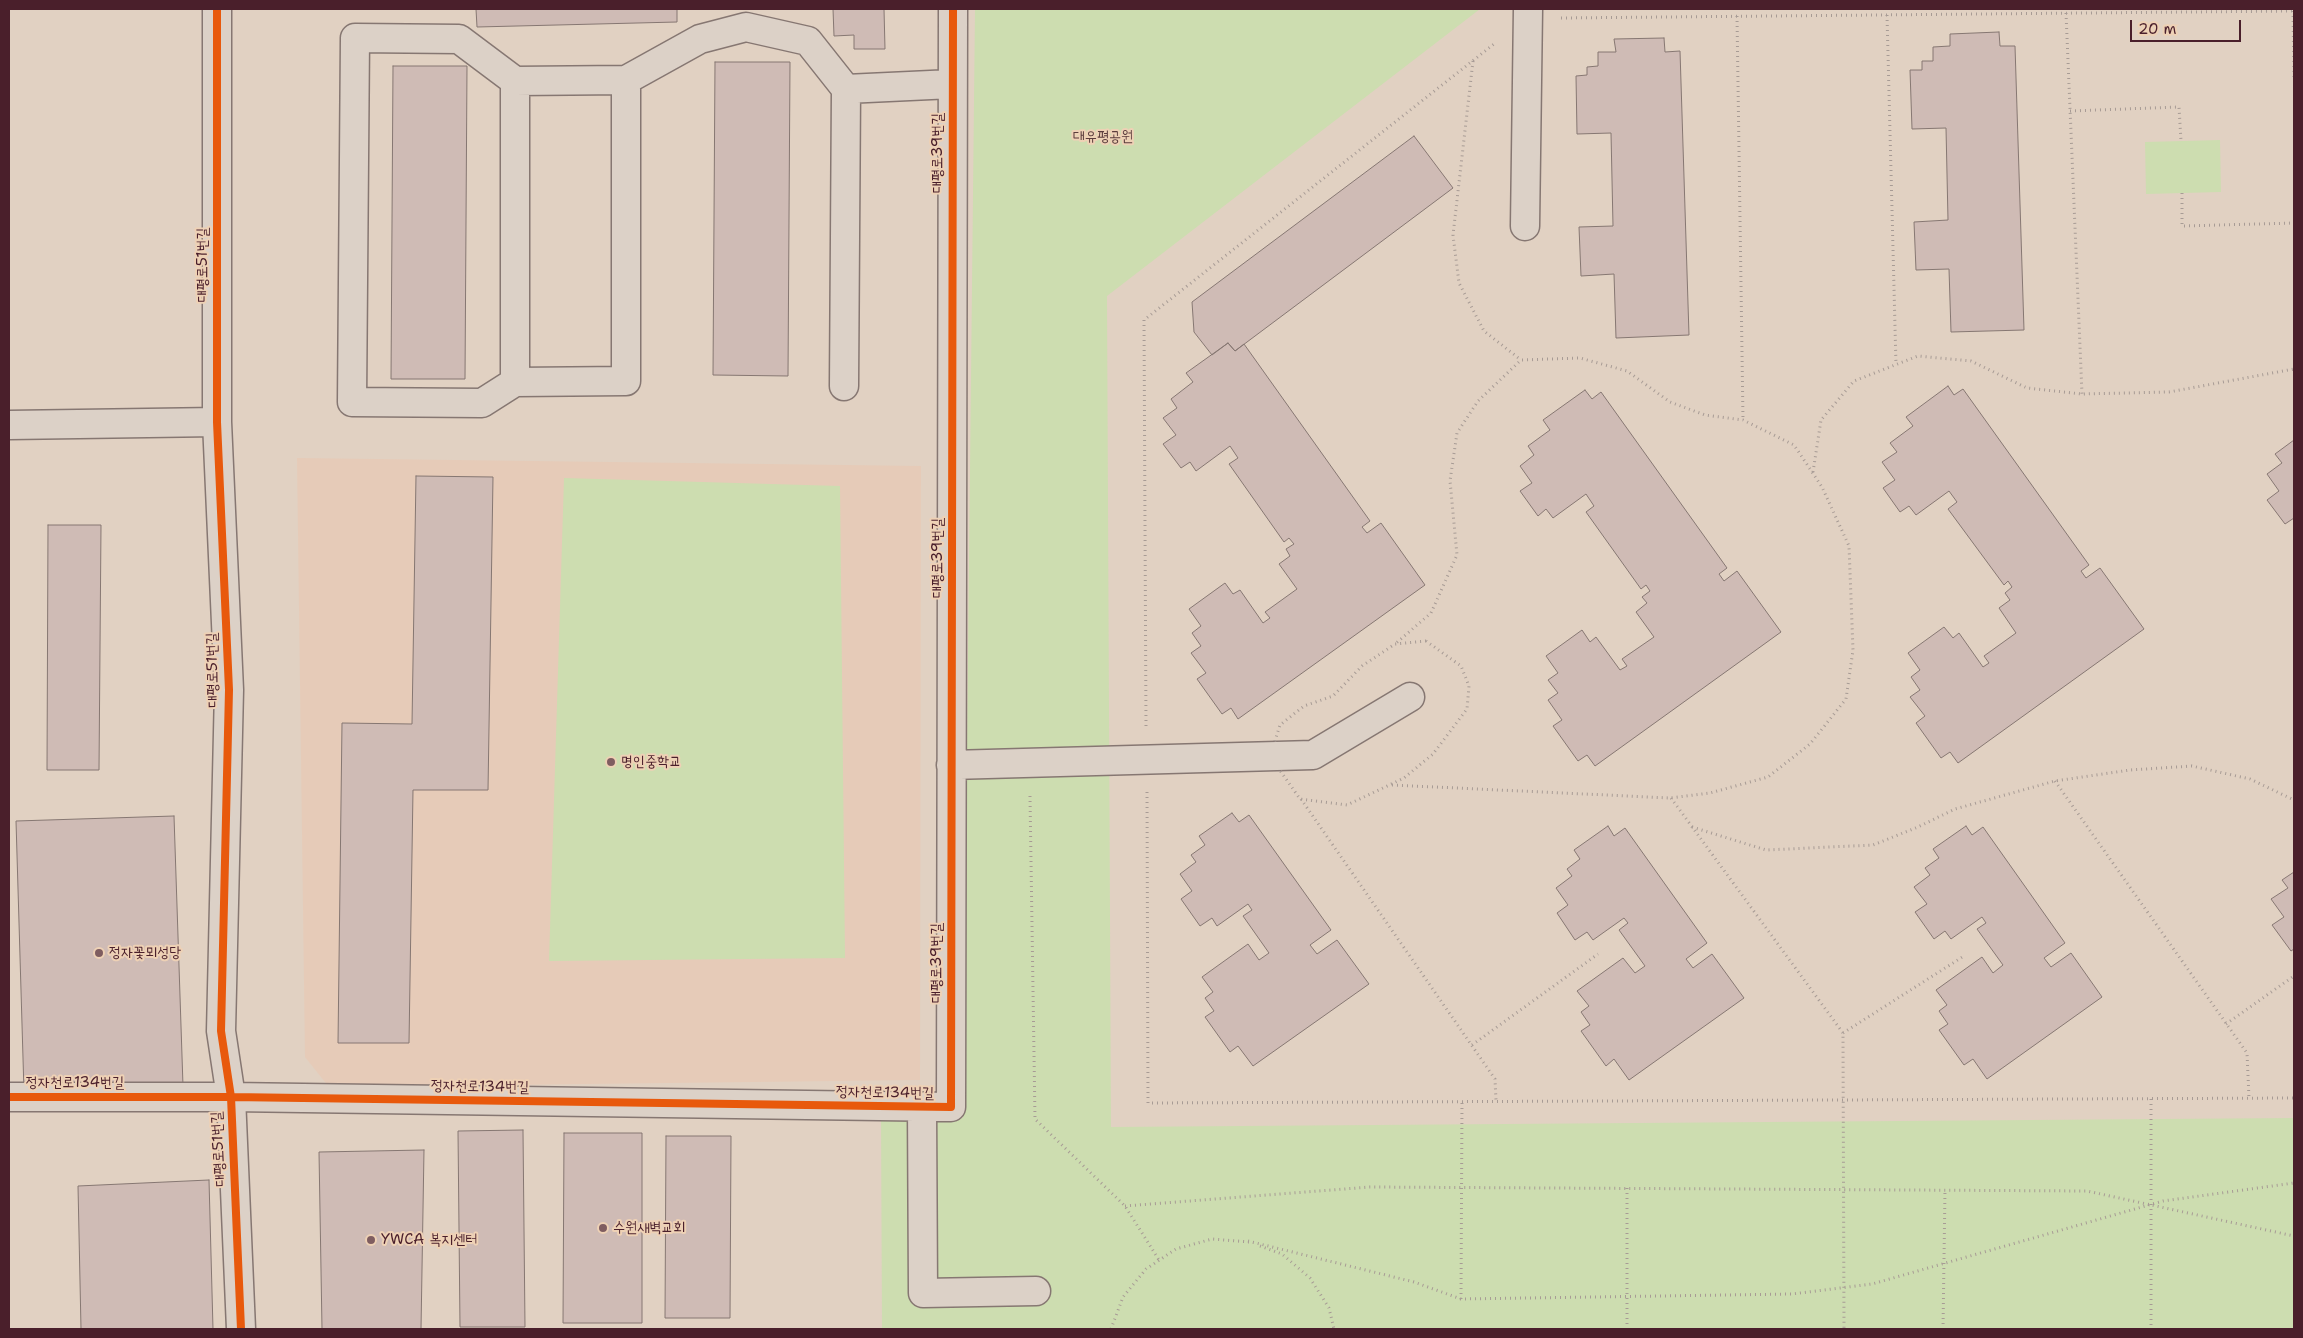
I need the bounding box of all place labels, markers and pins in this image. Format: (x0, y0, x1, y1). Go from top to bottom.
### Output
place label: 명인중학교 (621, 753, 681, 771)
marker: 명인중학교 (605, 756, 617, 768)
place label: 정자꽃뫼성당 (109, 944, 181, 962)
marker: 정자꽃뫼성당 (93, 947, 105, 959)
place label: 수원새벽교회 (613, 1219, 685, 1237)
marker: 수원새벽교회 (597, 1222, 609, 1234)
place label: YWCA 복지센터 (381, 1231, 477, 1249)
marker: YWCA 복지센터 (365, 1234, 377, 1246)

